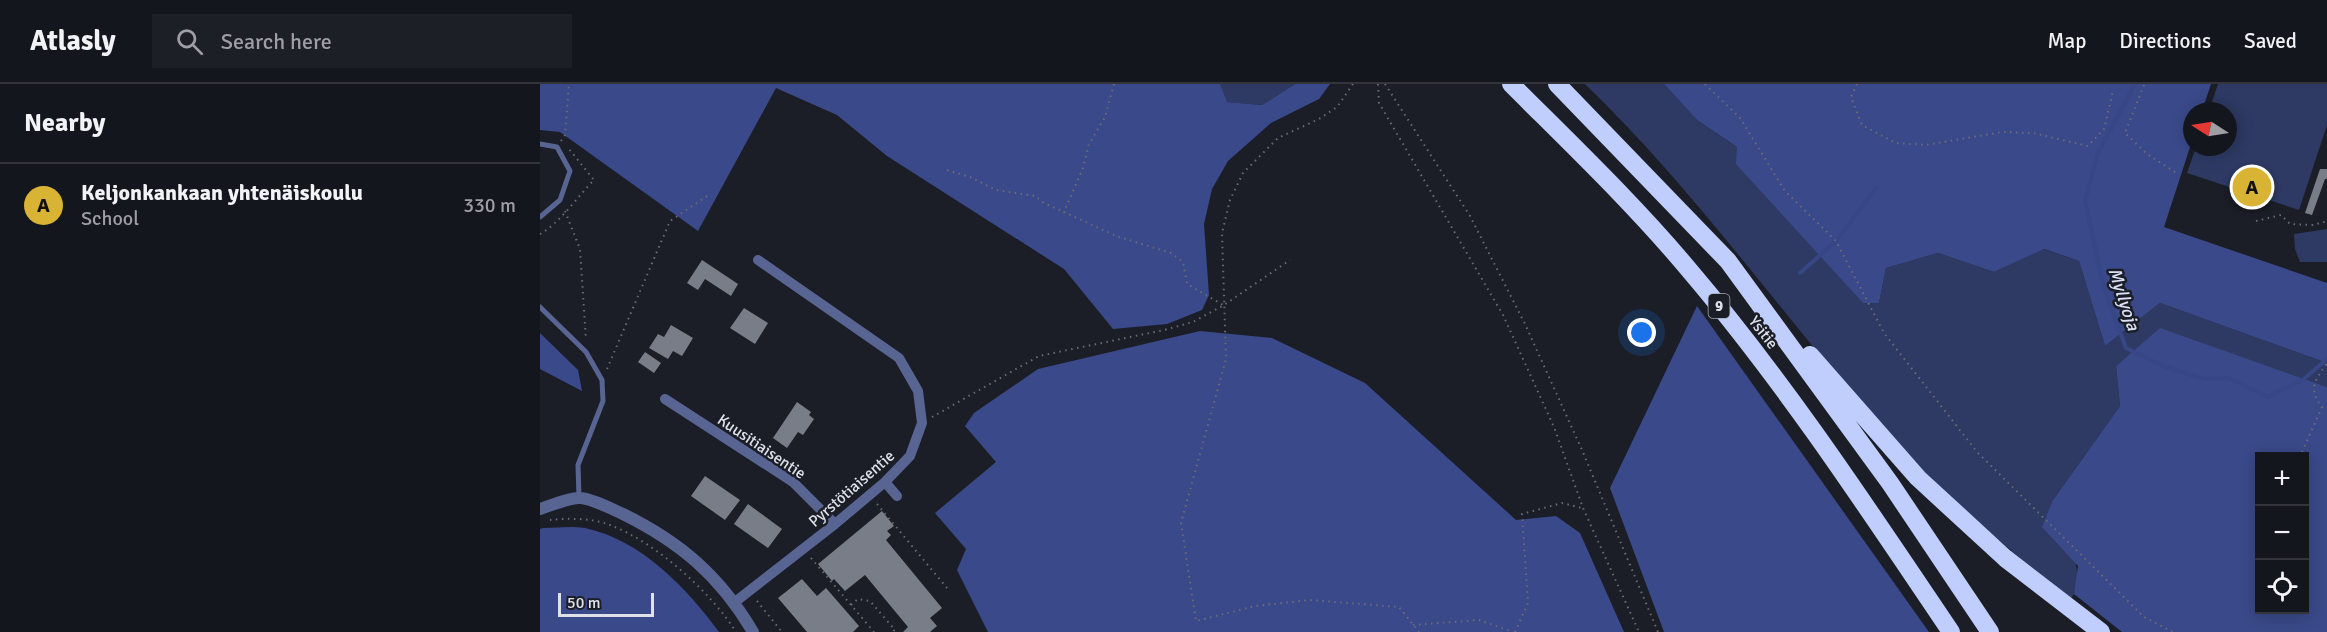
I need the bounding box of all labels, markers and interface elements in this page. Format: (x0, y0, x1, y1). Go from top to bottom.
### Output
search box (152, 14, 572, 68)
text: Atlasly (30, 24, 116, 58)
icon: search (173, 25, 206, 58)
text: Search here (221, 28, 332, 55)
text: Map (2048, 28, 2086, 54)
text: Directions (2119, 28, 2211, 54)
text: Saved (2244, 28, 2297, 54)
north arrow (2183, 102, 2237, 156)
text: Nearby (24, 107, 105, 139)
pin: A (2232, 164, 2272, 210)
text: Keljonkankaan yhtenäiskoulu (81, 179, 363, 206)
text: A (37, 193, 50, 218)
text: 330 m (463, 193, 516, 218)
text: School (81, 206, 139, 231)
water label: Myllyoja (2104, 265, 2145, 334)
road number: 9 (1708, 294, 1730, 318)
street label: Ysitie (1744, 312, 1782, 353)
your location (1627, 318, 1656, 347)
street label: Kuusitiaisentie (713, 410, 809, 484)
street label: Pyrstötiaisentie (805, 446, 899, 532)
map controls (2255, 452, 2309, 614)
button: + (2255, 452, 2309, 506)
button: − (2255, 506, 2309, 560)
button: locate (2255, 560, 2309, 614)
scale bar (558, 590, 654, 618)
text: 50 m (567, 593, 601, 613)

